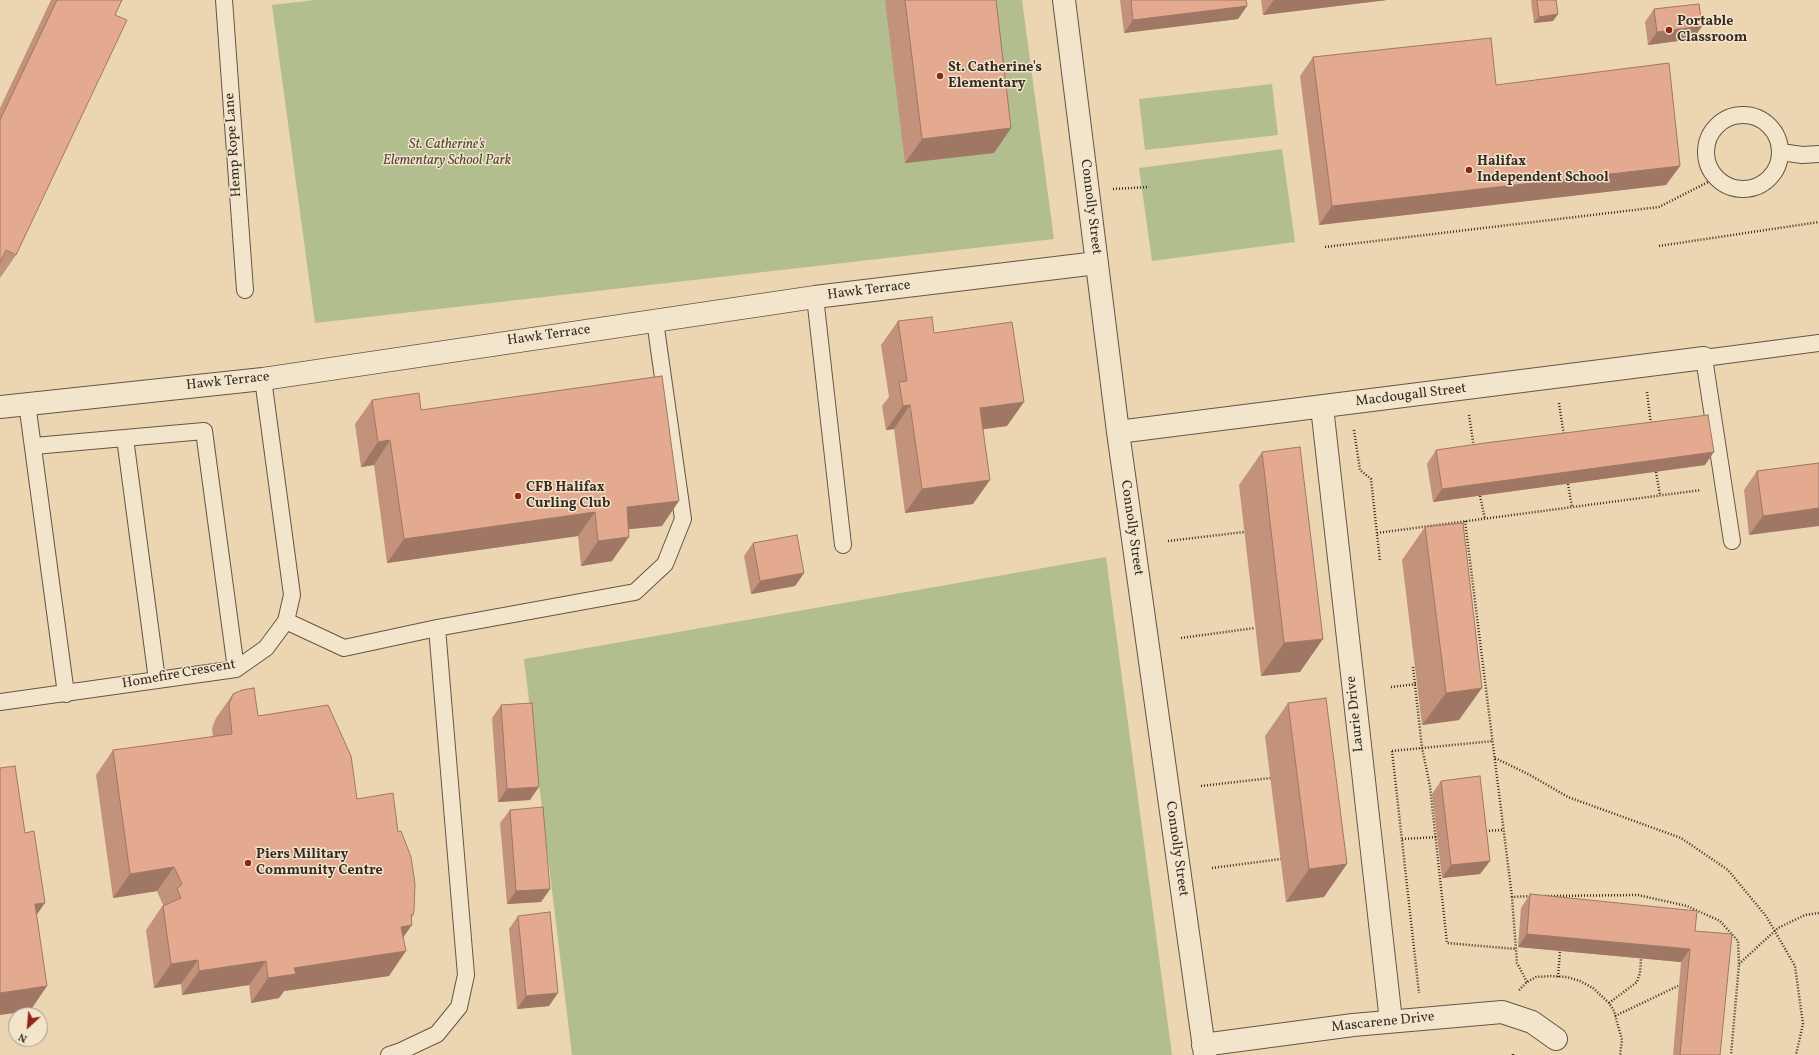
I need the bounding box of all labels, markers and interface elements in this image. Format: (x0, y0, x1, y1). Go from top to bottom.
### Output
place label: Portable Classroom (1677, 14, 1747, 46)
marker: Portable Classroom (1664, 25, 1674, 35)
place label: St. Catherine's Elementary (948, 60, 1042, 92)
marker: St. Catherine's Elementary (935, 71, 945, 81)
street label: Hemp Rope Lane (222, 92, 246, 198)
park label: St. Catherine's Elementary School Park (383, 137, 511, 170)
place label: Halifax Independent School (1477, 154, 1609, 186)
street label: Connolly Street (1076, 158, 1104, 256)
marker: Halifax Independent School (1464, 165, 1474, 175)
street label: Hawk Terrace (826, 278, 912, 304)
street label: Hawk Terrace (506, 322, 592, 350)
street label: Hawk Terrace (185, 369, 271, 395)
street label: Macdougall Street (1355, 381, 1467, 411)
street label: Connolly Street (1116, 479, 1146, 577)
place label: CFB Halifax Curling Club (526, 480, 610, 512)
marker: CFB Halifax Curling Club (513, 491, 523, 501)
street label: Homefire Crescent (121, 657, 237, 693)
street label: Laurie Drive (1344, 675, 1368, 753)
street label: Connolly Street (1161, 800, 1191, 898)
place label: Piers Military Community Centre (256, 847, 383, 880)
marker: Piers Military Community Centre (243, 858, 253, 868)
north arrow (8, 1007, 48, 1047)
street label: Mascarene Drive (1331, 1009, 1435, 1037)
text: N (16, 1029, 30, 1046)

